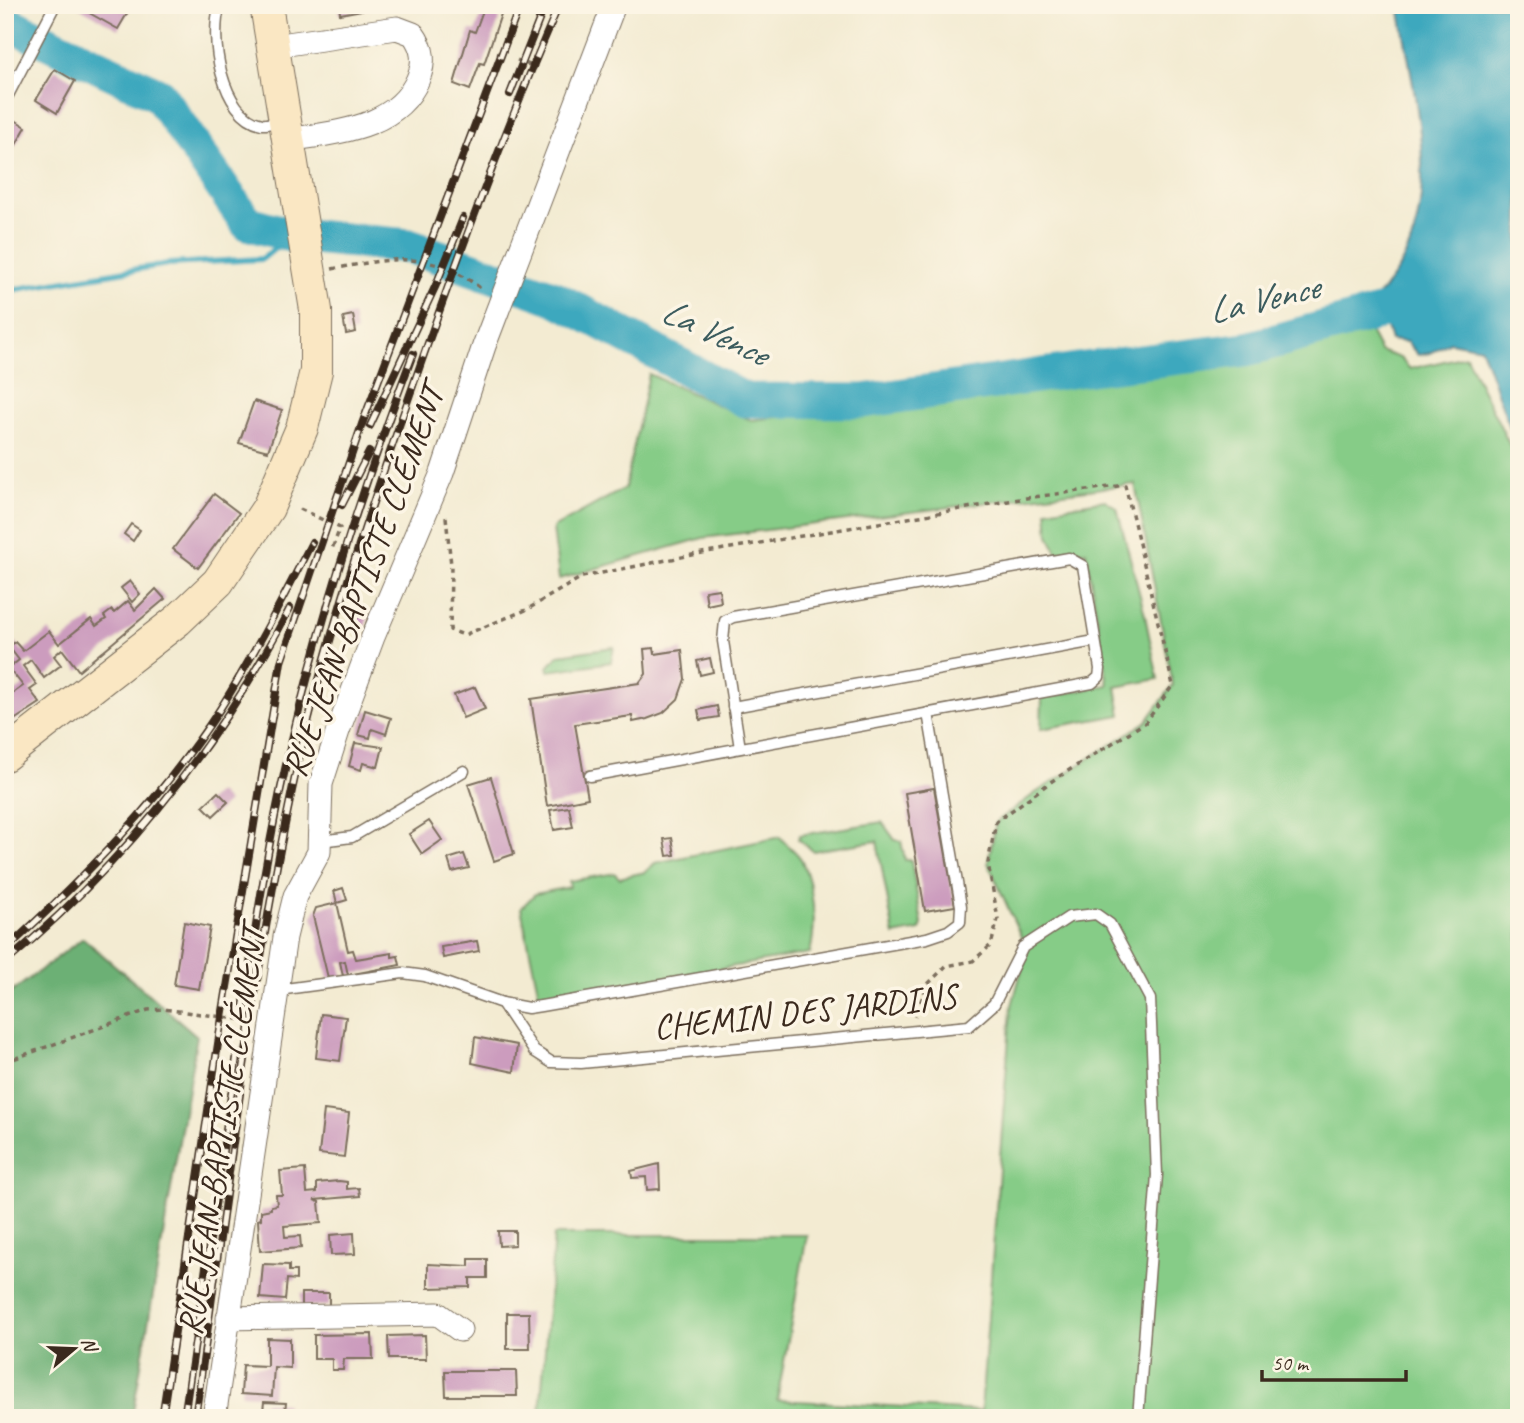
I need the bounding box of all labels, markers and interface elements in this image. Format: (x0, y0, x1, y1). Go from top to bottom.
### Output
water label: La Vence (1203, 262, 1328, 334)
water label: La Vence (654, 287, 780, 378)
street label: RUE JEAN-BAPTISTE CLÉMENT (272, 371, 458, 782)
street label: RUE JEAN-BAPTISTE CLÉMENT (167, 915, 277, 1338)
street label: CHEMIN DES JARDINS (651, 973, 963, 1050)
north arrow (38, 1314, 108, 1384)
text: N (76, 1334, 103, 1356)
scale bar (1262, 1339, 1405, 1383)
text: 50 m (1272, 1350, 1310, 1376)

